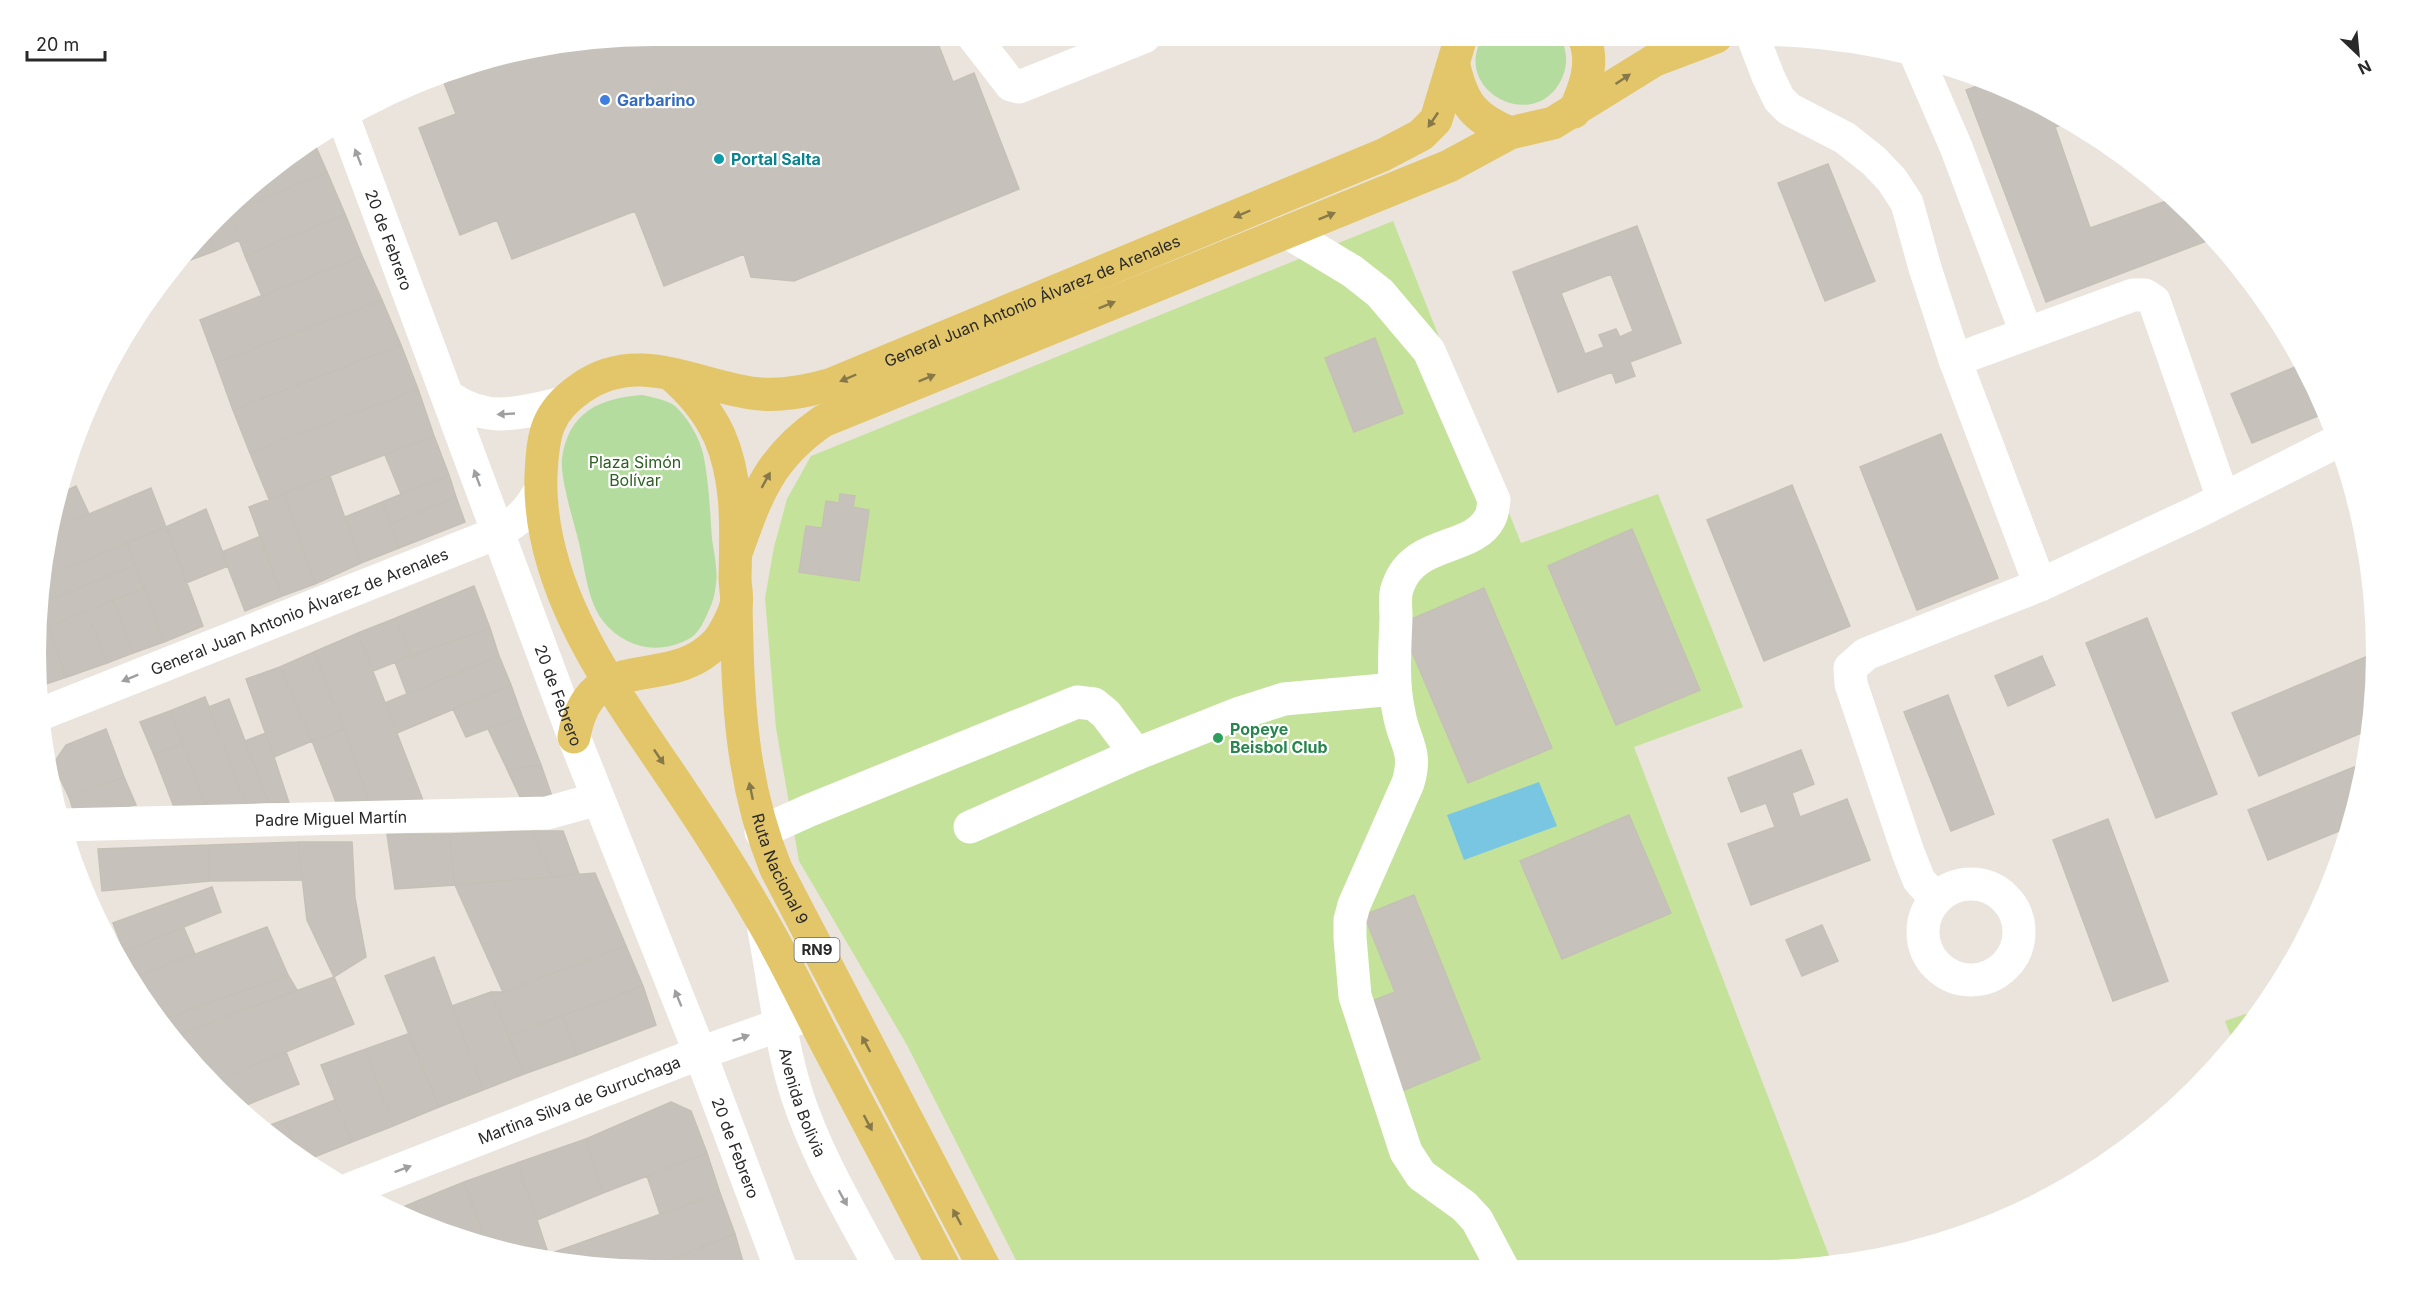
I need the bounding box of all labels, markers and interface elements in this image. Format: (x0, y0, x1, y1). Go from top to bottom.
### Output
scale bar (27, 24, 105, 62)
north arrow (2328, 24, 2388, 84)
text: 20 m (36, 34, 79, 55)
text: N (2355, 56, 2374, 79)
one-way arrow (1614, 73, 1630, 85)
place label: Garbarino (617, 90, 696, 110)
marker: Garbarino (598, 93, 612, 107)
one-way arrow (1428, 112, 1439, 129)
one-way arrow (353, 148, 362, 166)
place label: Portal Salta (731, 149, 821, 169)
marker: Portal Salta (712, 152, 726, 166)
street label: 20 de Febrero (361, 187, 417, 293)
one-way arrow (1232, 209, 1250, 219)
one-way arrow (1318, 210, 1336, 220)
street label: General Juan Antonio Álvarez de Arenales (881, 230, 1183, 371)
one-way arrow (1099, 300, 1117, 310)
one-way arrow (918, 373, 936, 383)
one-way arrow (839, 374, 857, 383)
one-way arrow (497, 410, 516, 419)
park label: Plaza Simón Bolívar (589, 452, 681, 490)
one-way arrow (472, 469, 482, 487)
one-way arrow (761, 471, 771, 488)
street label: General Juan Antonio Álvarez de Arenales (148, 543, 451, 679)
street label: 20 de Febrero (531, 642, 587, 749)
one-way arrow (121, 674, 139, 683)
place label: Popeye Beisbol Club (1230, 719, 1328, 757)
marker: Popeye Beisbol Club (1211, 731, 1225, 745)
one-way arrow (653, 749, 664, 765)
one-way arrow (746, 782, 755, 801)
street label: Padre Miguel Martín (255, 806, 407, 830)
street label: Ruta Nacional 9 (748, 811, 813, 928)
road number: RN9 (794, 938, 840, 962)
one-way arrow (673, 989, 683, 1007)
one-way arrow (733, 1032, 751, 1042)
one-way arrow (861, 1036, 871, 1053)
street label: Avenida Bolivia (775, 1046, 830, 1160)
street label: Martina Silva de Gurruchaga (475, 1052, 683, 1148)
street label: 20 de Febrero (708, 1095, 764, 1201)
one-way arrow (863, 1114, 873, 1131)
one-way arrow (394, 1163, 412, 1173)
one-way arrow (838, 1190, 848, 1207)
one-way arrow (953, 1208, 962, 1225)

